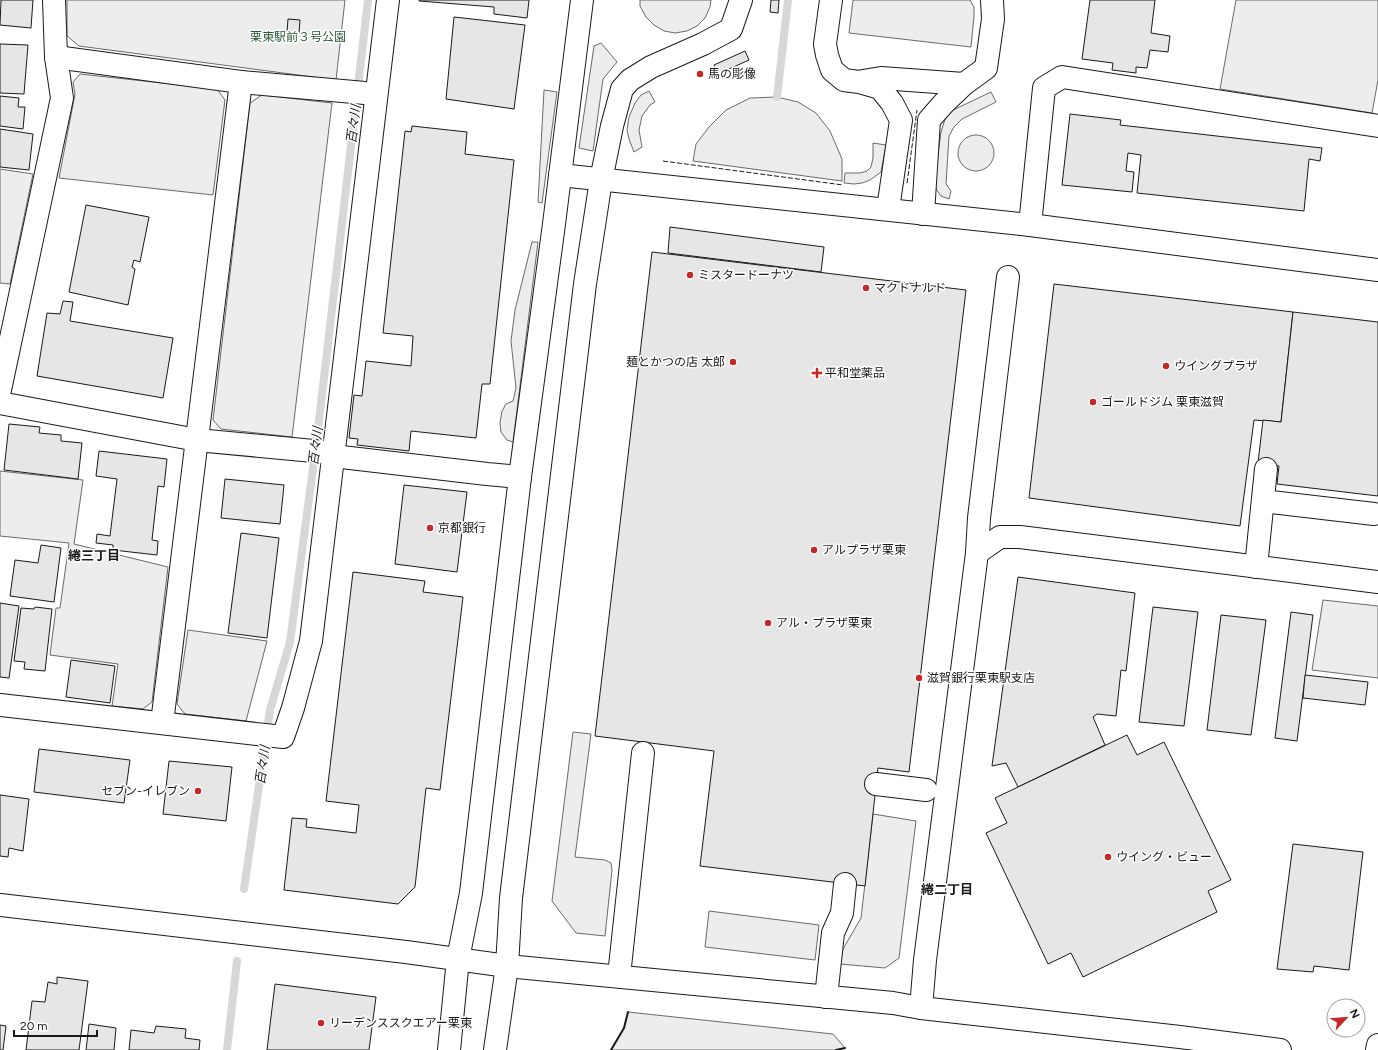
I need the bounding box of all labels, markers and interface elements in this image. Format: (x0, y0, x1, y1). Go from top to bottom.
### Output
park label: 栗東駅前３号公園 (250, 30, 346, 44)
place label: 馬の彫像 (708, 67, 756, 81)
marker: 馬の彫像 (695, 69, 705, 79)
water label: 百々川 (344, 102, 364, 144)
place label: ミスタードーナツ (698, 268, 794, 282)
marker: ミスタードーナツ (685, 270, 695, 280)
place label: マクドナルド (874, 281, 946, 295)
marker: マクドナルド (861, 283, 871, 293)
place label: 麺とかつの店 太郎 (626, 355, 725, 369)
marker: 麺とかつの店 太郎 (728, 357, 738, 367)
place label: ウイングプラザ (1174, 359, 1258, 373)
marker: ウイングプラザ (1161, 361, 1171, 371)
place label: 平和堂薬品 (825, 366, 885, 380)
marker: 平和堂薬品 (812, 368, 822, 378)
place label: ゴールドジム 栗東滋賀 (1101, 395, 1224, 409)
marker: ゴールドジム 栗東滋賀 (1088, 397, 1098, 407)
water label: 百々川 (306, 424, 326, 466)
place label: 京都銀行 (438, 521, 486, 535)
marker: 京都銀行 (425, 523, 435, 533)
place label: アルプラザ栗東 (822, 543, 906, 557)
marker: アルプラザ栗東 (809, 545, 819, 555)
district label: 綣三丁目 (68, 548, 120, 563)
place label: アル・プラザ栗東 (776, 616, 872, 630)
marker: アル・プラザ栗東 (763, 618, 773, 628)
place label: 滋賀銀行栗東駅支店 (927, 671, 1035, 685)
marker: 滋賀銀行栗東駅支店 (914, 673, 924, 683)
water label: 百々川 (252, 743, 273, 785)
place label: セブン-イレブン (101, 784, 190, 798)
marker: セブン-イレブン (193, 786, 203, 796)
place label: ウイング・ビュー (1116, 850, 1212, 864)
marker: ウイング・ビュー (1103, 852, 1113, 862)
district label: 綣二丁目 (921, 882, 973, 897)
north arrow (1326, 998, 1366, 1038)
text: N (1347, 1007, 1362, 1021)
scale bar (14, 1012, 97, 1038)
place label: リーデンススクエアー栗東 (329, 1016, 472, 1030)
marker: リーデンススクエアー栗東 (316, 1018, 326, 1028)
text: 20 m (20, 1019, 48, 1033)

